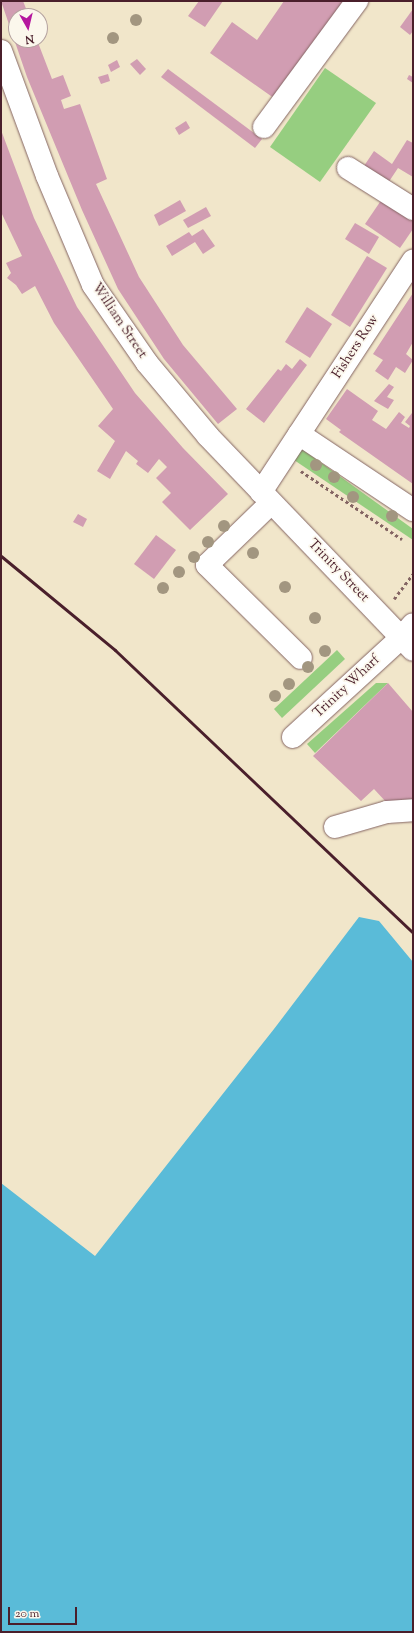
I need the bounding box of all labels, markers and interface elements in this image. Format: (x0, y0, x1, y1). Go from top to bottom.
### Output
north arrow (8, 8, 48, 48)
text: N (24, 30, 35, 47)
street label: William Street (88, 280, 150, 362)
street label: Fishers Row (329, 312, 383, 382)
street label: Trinity Street (304, 536, 372, 606)
street label: Trinity Wharf (310, 652, 384, 722)
scale bar (10, 1599, 79, 1625)
text: 20 m (15, 1605, 39, 1623)

